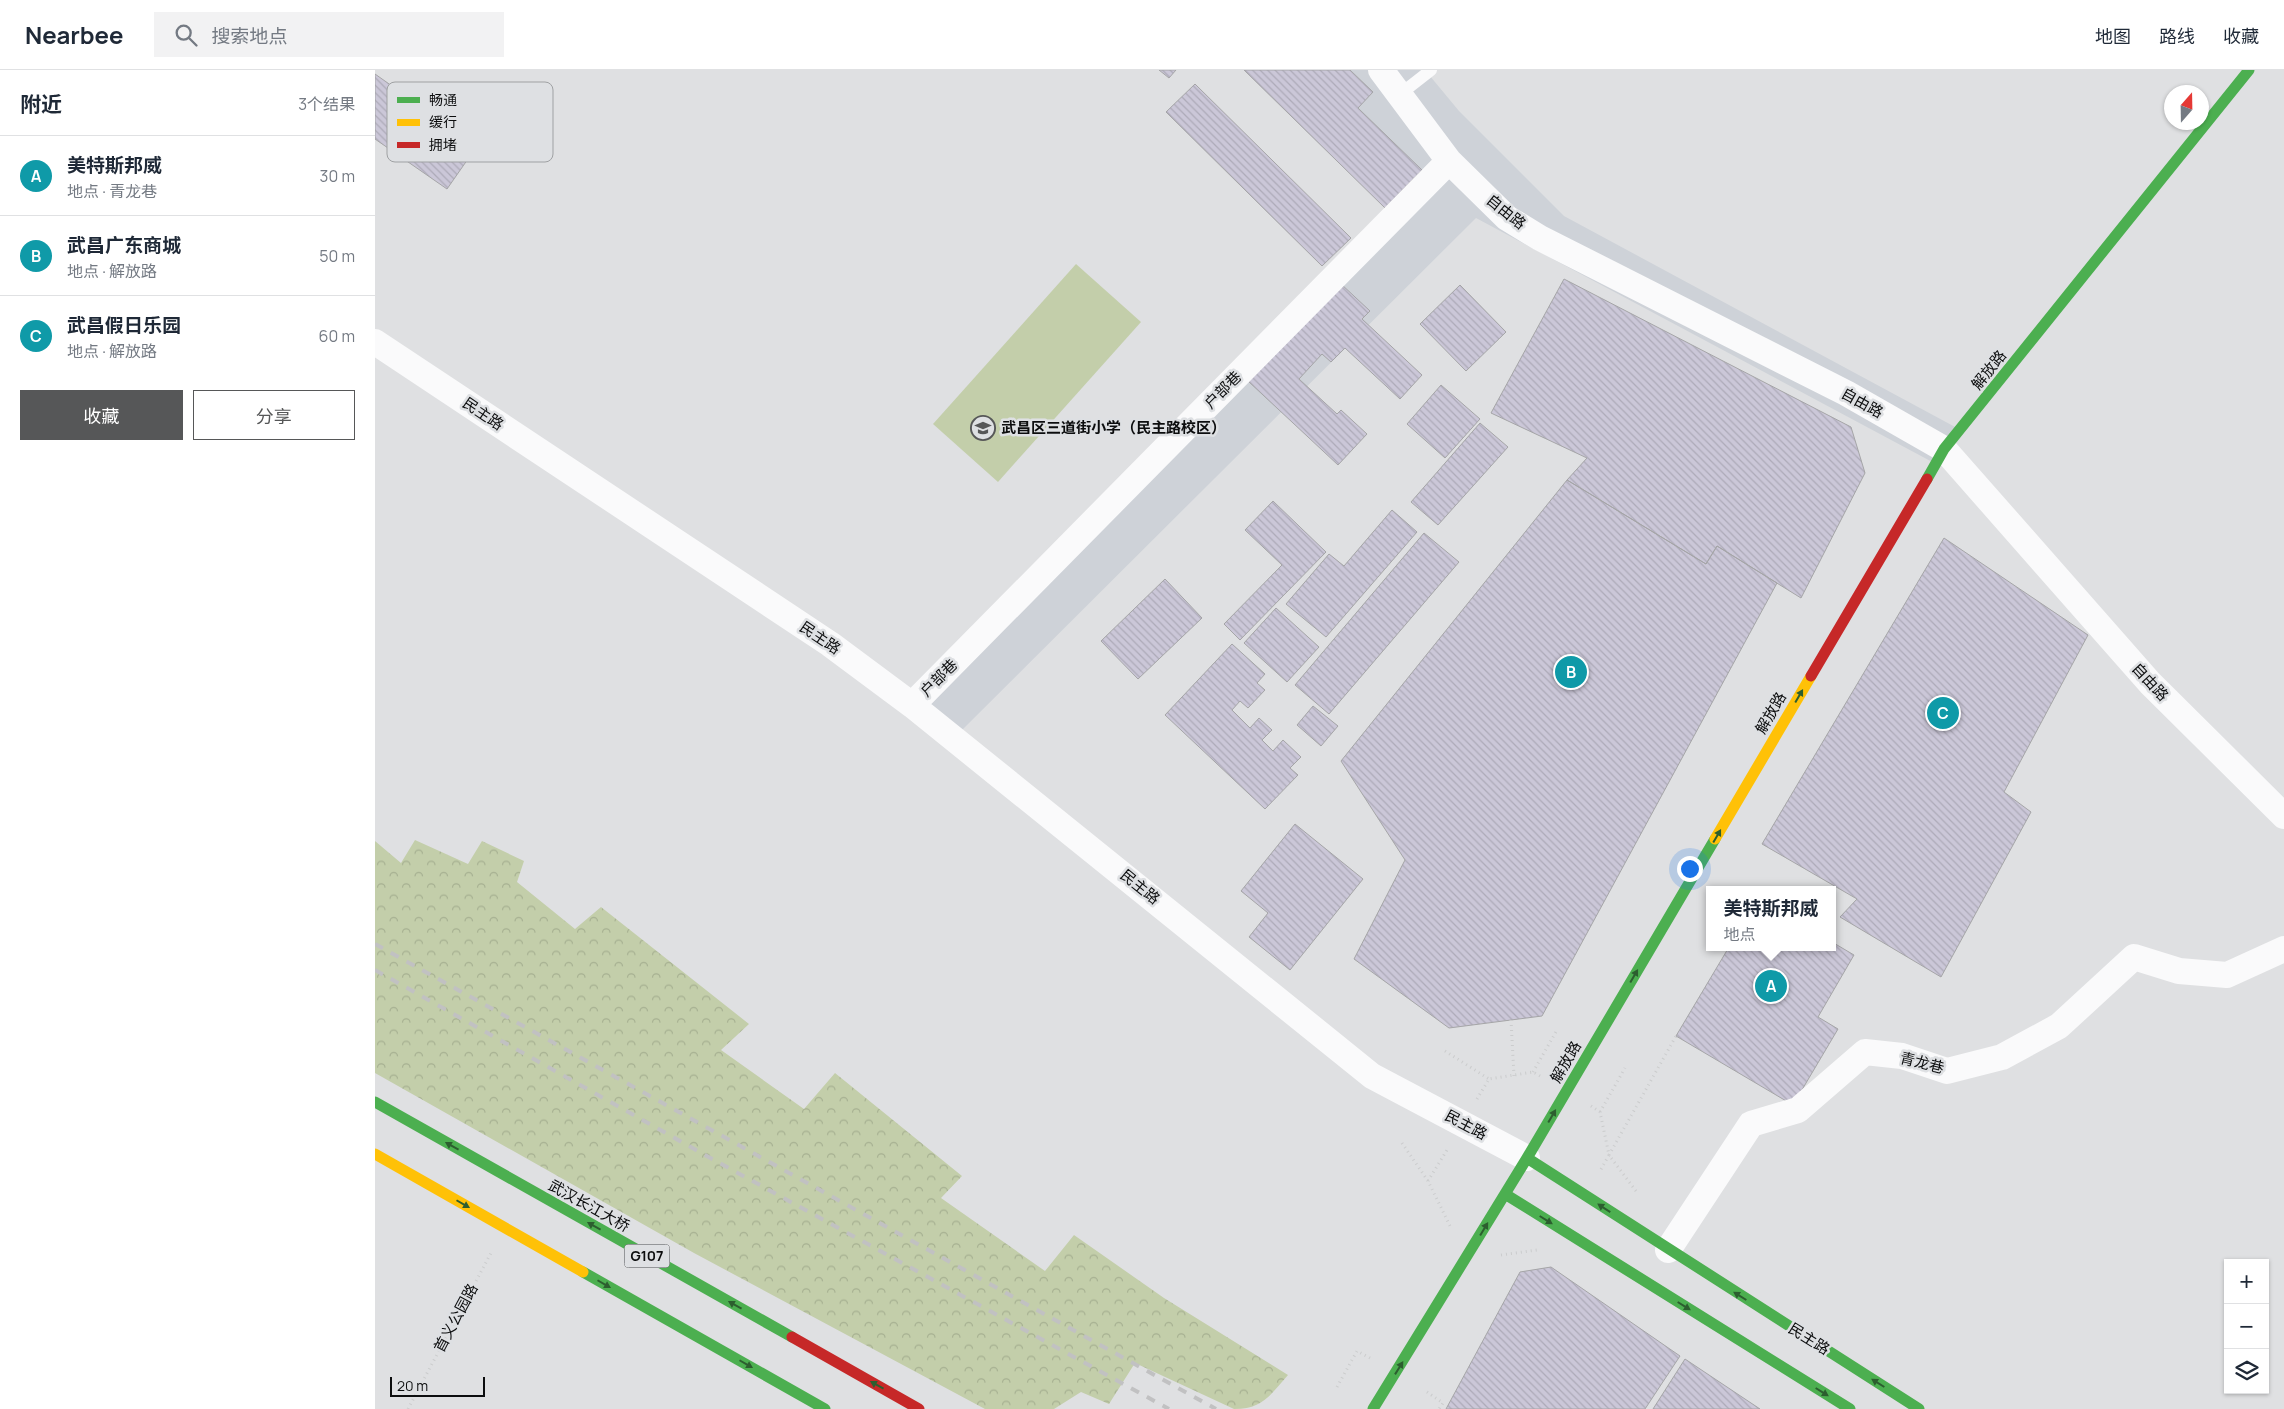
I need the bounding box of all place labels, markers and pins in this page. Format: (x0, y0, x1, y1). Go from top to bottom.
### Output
school or university icon: 武昌区三道街小学（民主路校区） (970, 415, 996, 441)
place label: 武昌区三道街小学（民主路校区） (1001, 417, 1226, 438)
pin: B (1555, 653, 1587, 691)
pin: C (1927, 694, 1959, 732)
pin: A (1755, 967, 1787, 1005)

